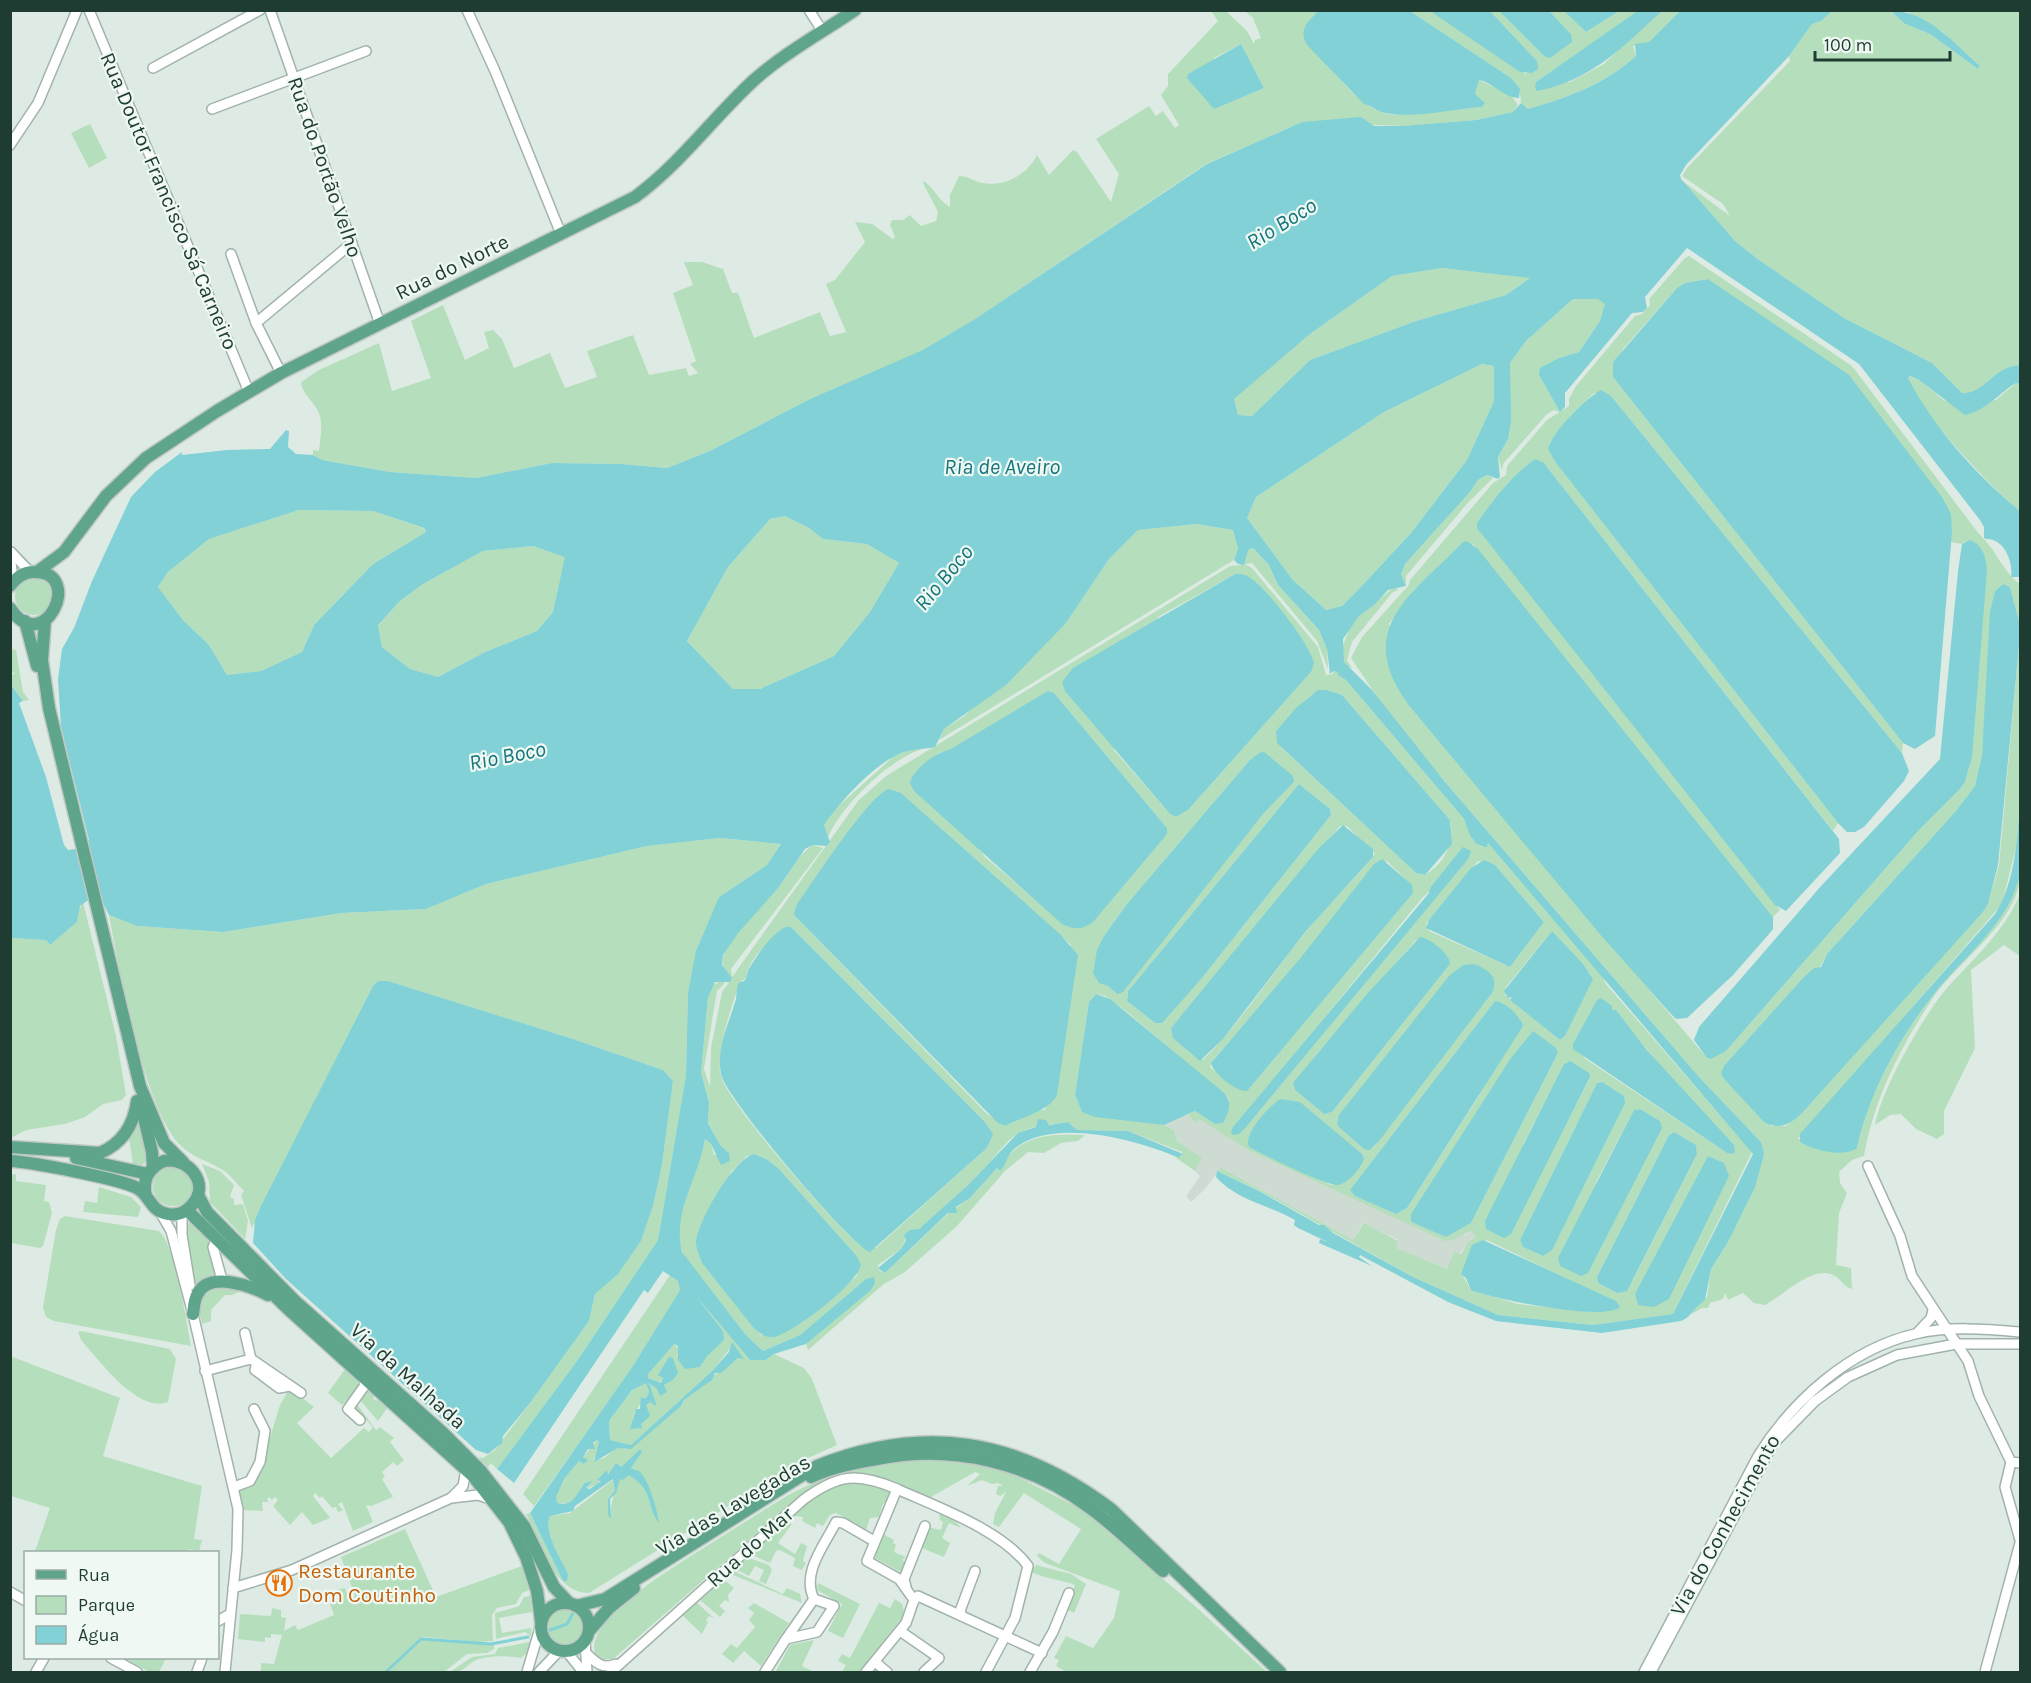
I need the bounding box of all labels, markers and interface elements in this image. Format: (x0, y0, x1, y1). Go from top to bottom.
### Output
scale bar (1815, 24, 1950, 62)
text: 100 m (1824, 34, 1872, 56)
street label: Rua Doutor Francisco Sá Carneiro (95, 49, 243, 353)
street label: Rua do Portão Velho (283, 73, 367, 261)
water label: Rio Boco (1242, 192, 1322, 255)
street label: Rua do Norte (391, 229, 513, 305)
water label: Ria de Aveiro (944, 454, 1060, 480)
water label: Rio Boco (909, 539, 979, 616)
water label: Rio Boco (467, 736, 548, 776)
street label: Via da Malhada (345, 1318, 471, 1434)
street label: Via do Conhecimento (1665, 1430, 1785, 1620)
street label: Via das Lavegadas (651, 1449, 815, 1561)
street label: Rua do Mar (702, 1502, 798, 1592)
legend (24, 1551, 219, 1659)
place label: Restaurante Dom Coutinho (298, 1559, 436, 1607)
text: Rua (78, 1564, 110, 1586)
restaurant icon: Restaurante Dom Coutinho (264, 1568, 294, 1598)
text: Parque (78, 1594, 135, 1616)
text: Água (78, 1623, 119, 1646)

